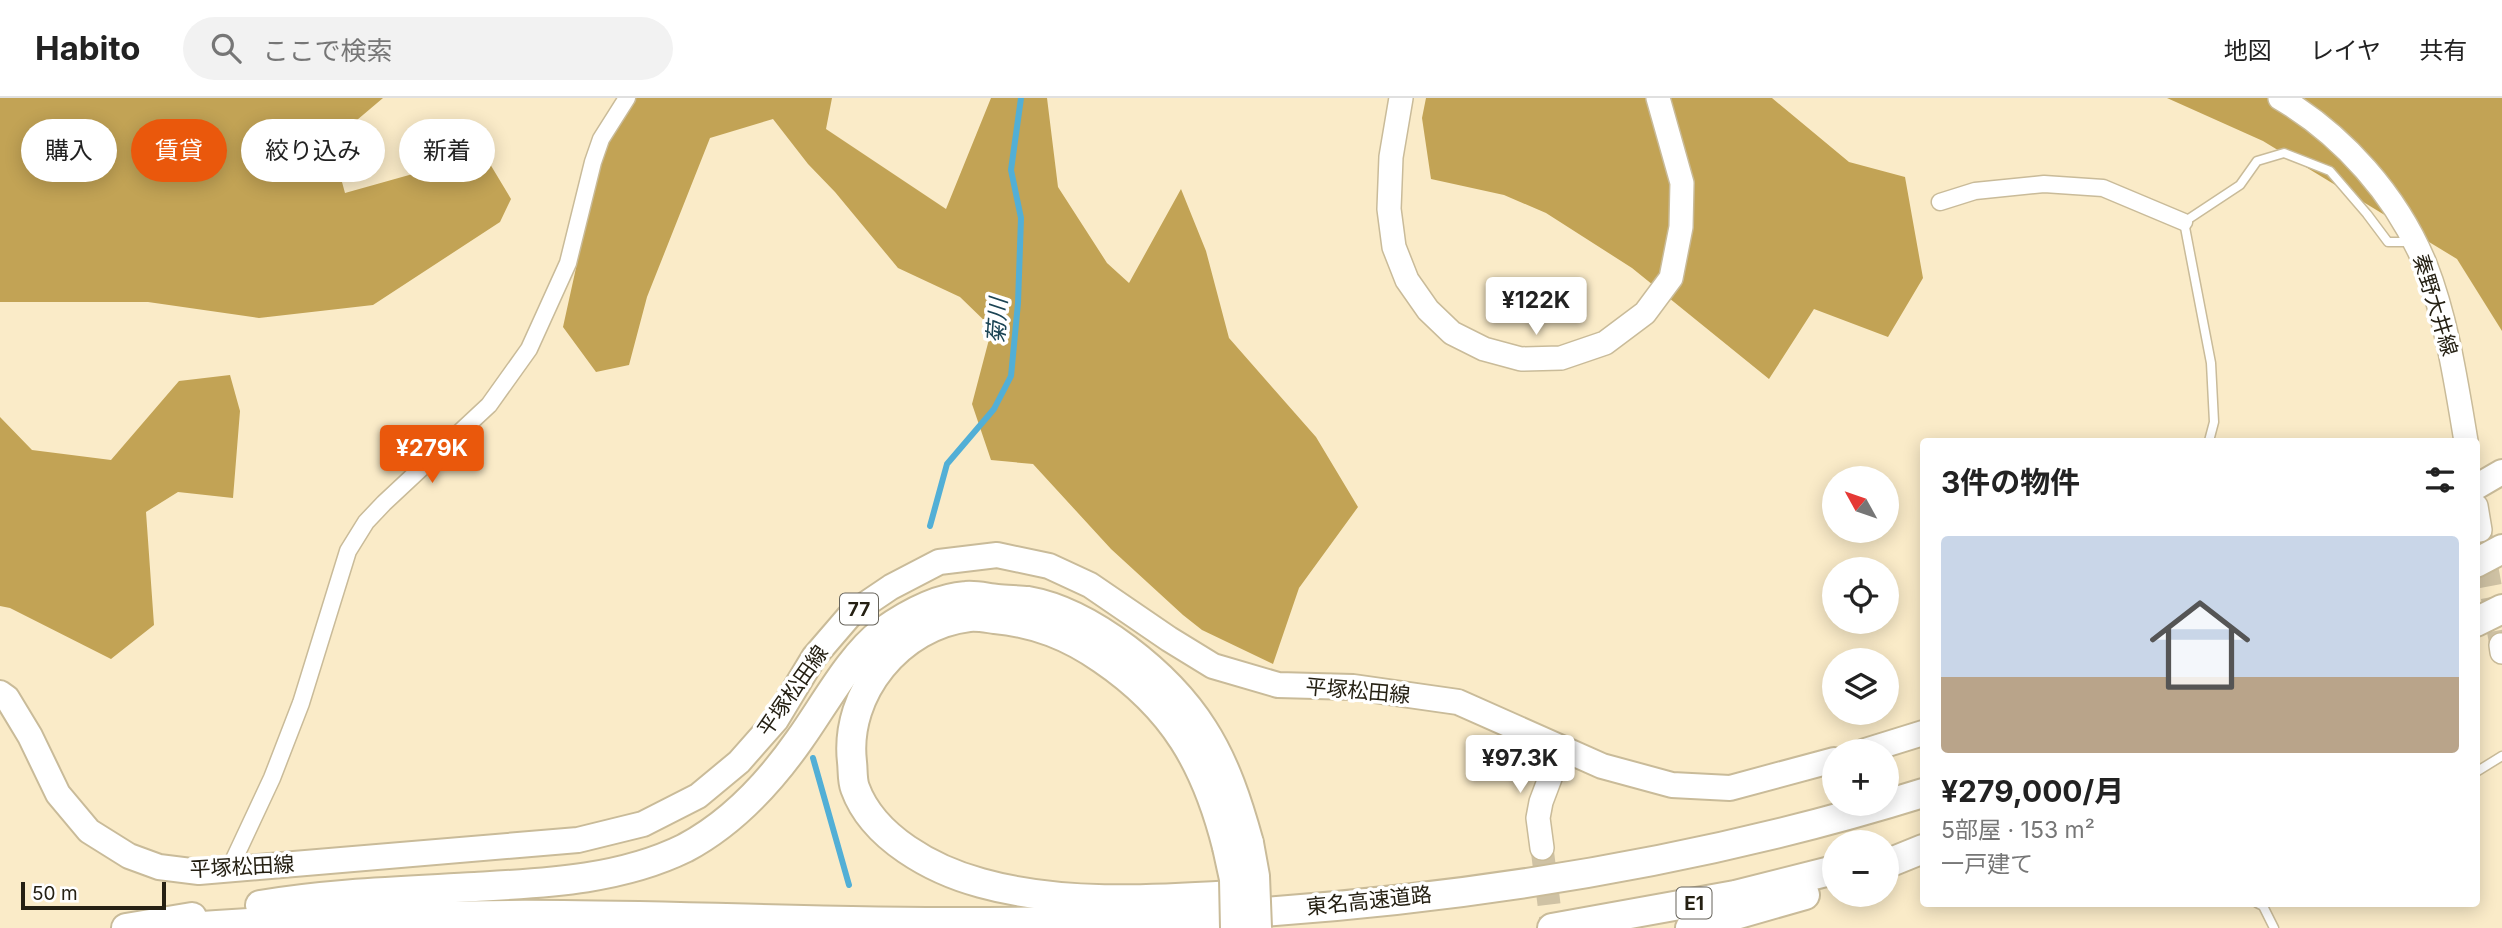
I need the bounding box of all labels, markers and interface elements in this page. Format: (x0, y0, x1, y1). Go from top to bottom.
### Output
search box (183, 17, 673, 80)
text: Habito (35, 28, 141, 68)
icon: search (207, 29, 245, 67)
text: ここで検索 (263, 35, 393, 66)
text: 地図 (2224, 36, 2272, 65)
text: レイヤ (2310, 36, 2381, 65)
text: 共有 (2419, 36, 2467, 65)
chip: 購入 (21, 119, 117, 182)
chip: 賃貸 (131, 119, 227, 182)
chip: 絞り込み (241, 119, 385, 182)
chip: 新着 (399, 119, 495, 182)
street label: 秦野大井線 (2408, 251, 2463, 359)
pin: ¥122K (1487, 278, 1585, 337)
text: ¥122K (1502, 286, 1570, 314)
water label: 菊川 (981, 294, 1013, 345)
pin: ¥279K (383, 426, 481, 485)
text: ¥279K (396, 434, 468, 462)
icon: filters (2421, 461, 2459, 499)
text: 3件の物件 (1941, 464, 2080, 500)
north arrow (1822, 466, 1899, 542)
map controls (1822, 466, 1899, 907)
button: locate (1822, 557, 1899, 634)
icon: home (2137, 582, 2263, 708)
road number: 77 (840, 594, 878, 624)
street label: 平塚松田線 (752, 641, 833, 741)
button: layers (1822, 648, 1899, 725)
street label: 平塚松田線 (1305, 673, 1411, 708)
pin: ¥97.3K (1463, 736, 1577, 795)
button: + (1822, 739, 1899, 816)
text: ¥97.3K (1482, 744, 1558, 772)
text: ¥279,000/月 (1941, 773, 2124, 809)
text: 5部屋 · 153 m² (1941, 816, 2095, 844)
button: − (1822, 830, 1899, 907)
text: 一戸建て (1941, 850, 2033, 878)
street label: 平塚松田線 (189, 851, 295, 882)
scale bar (21, 879, 166, 911)
street label: 東名高速道路 (1305, 881, 1433, 920)
text: 50 m (32, 882, 78, 905)
road number: E1 (1676, 888, 1712, 918)

